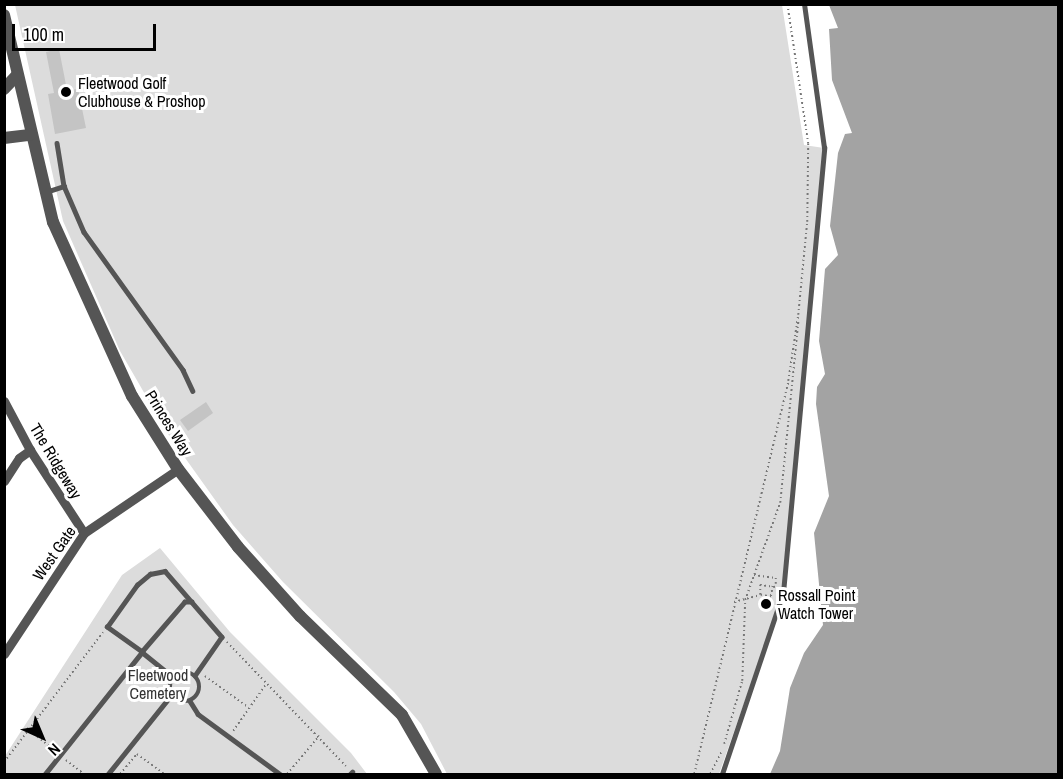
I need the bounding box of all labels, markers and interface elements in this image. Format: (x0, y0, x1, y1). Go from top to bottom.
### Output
scale bar (15, 12, 159, 50)
text: 100 m (23, 22, 64, 47)
place label: Fleetwood Golf Clubhouse & Proshop (78, 73, 206, 111)
marker: Fleetwood Golf Clubhouse & Proshop (59, 85, 73, 99)
street label: Princes Way (141, 387, 197, 459)
street label: The Ridgeway (26, 420, 86, 502)
street label: West Gate (28, 522, 80, 584)
place label: Rossall Point Watch Tower (778, 585, 855, 623)
marker: Rossall Point Watch Tower (759, 597, 773, 611)
park label: Fleetwood Cemetery (128, 665, 188, 703)
north arrow (12, 707, 72, 767)
text: N (43, 739, 66, 761)

